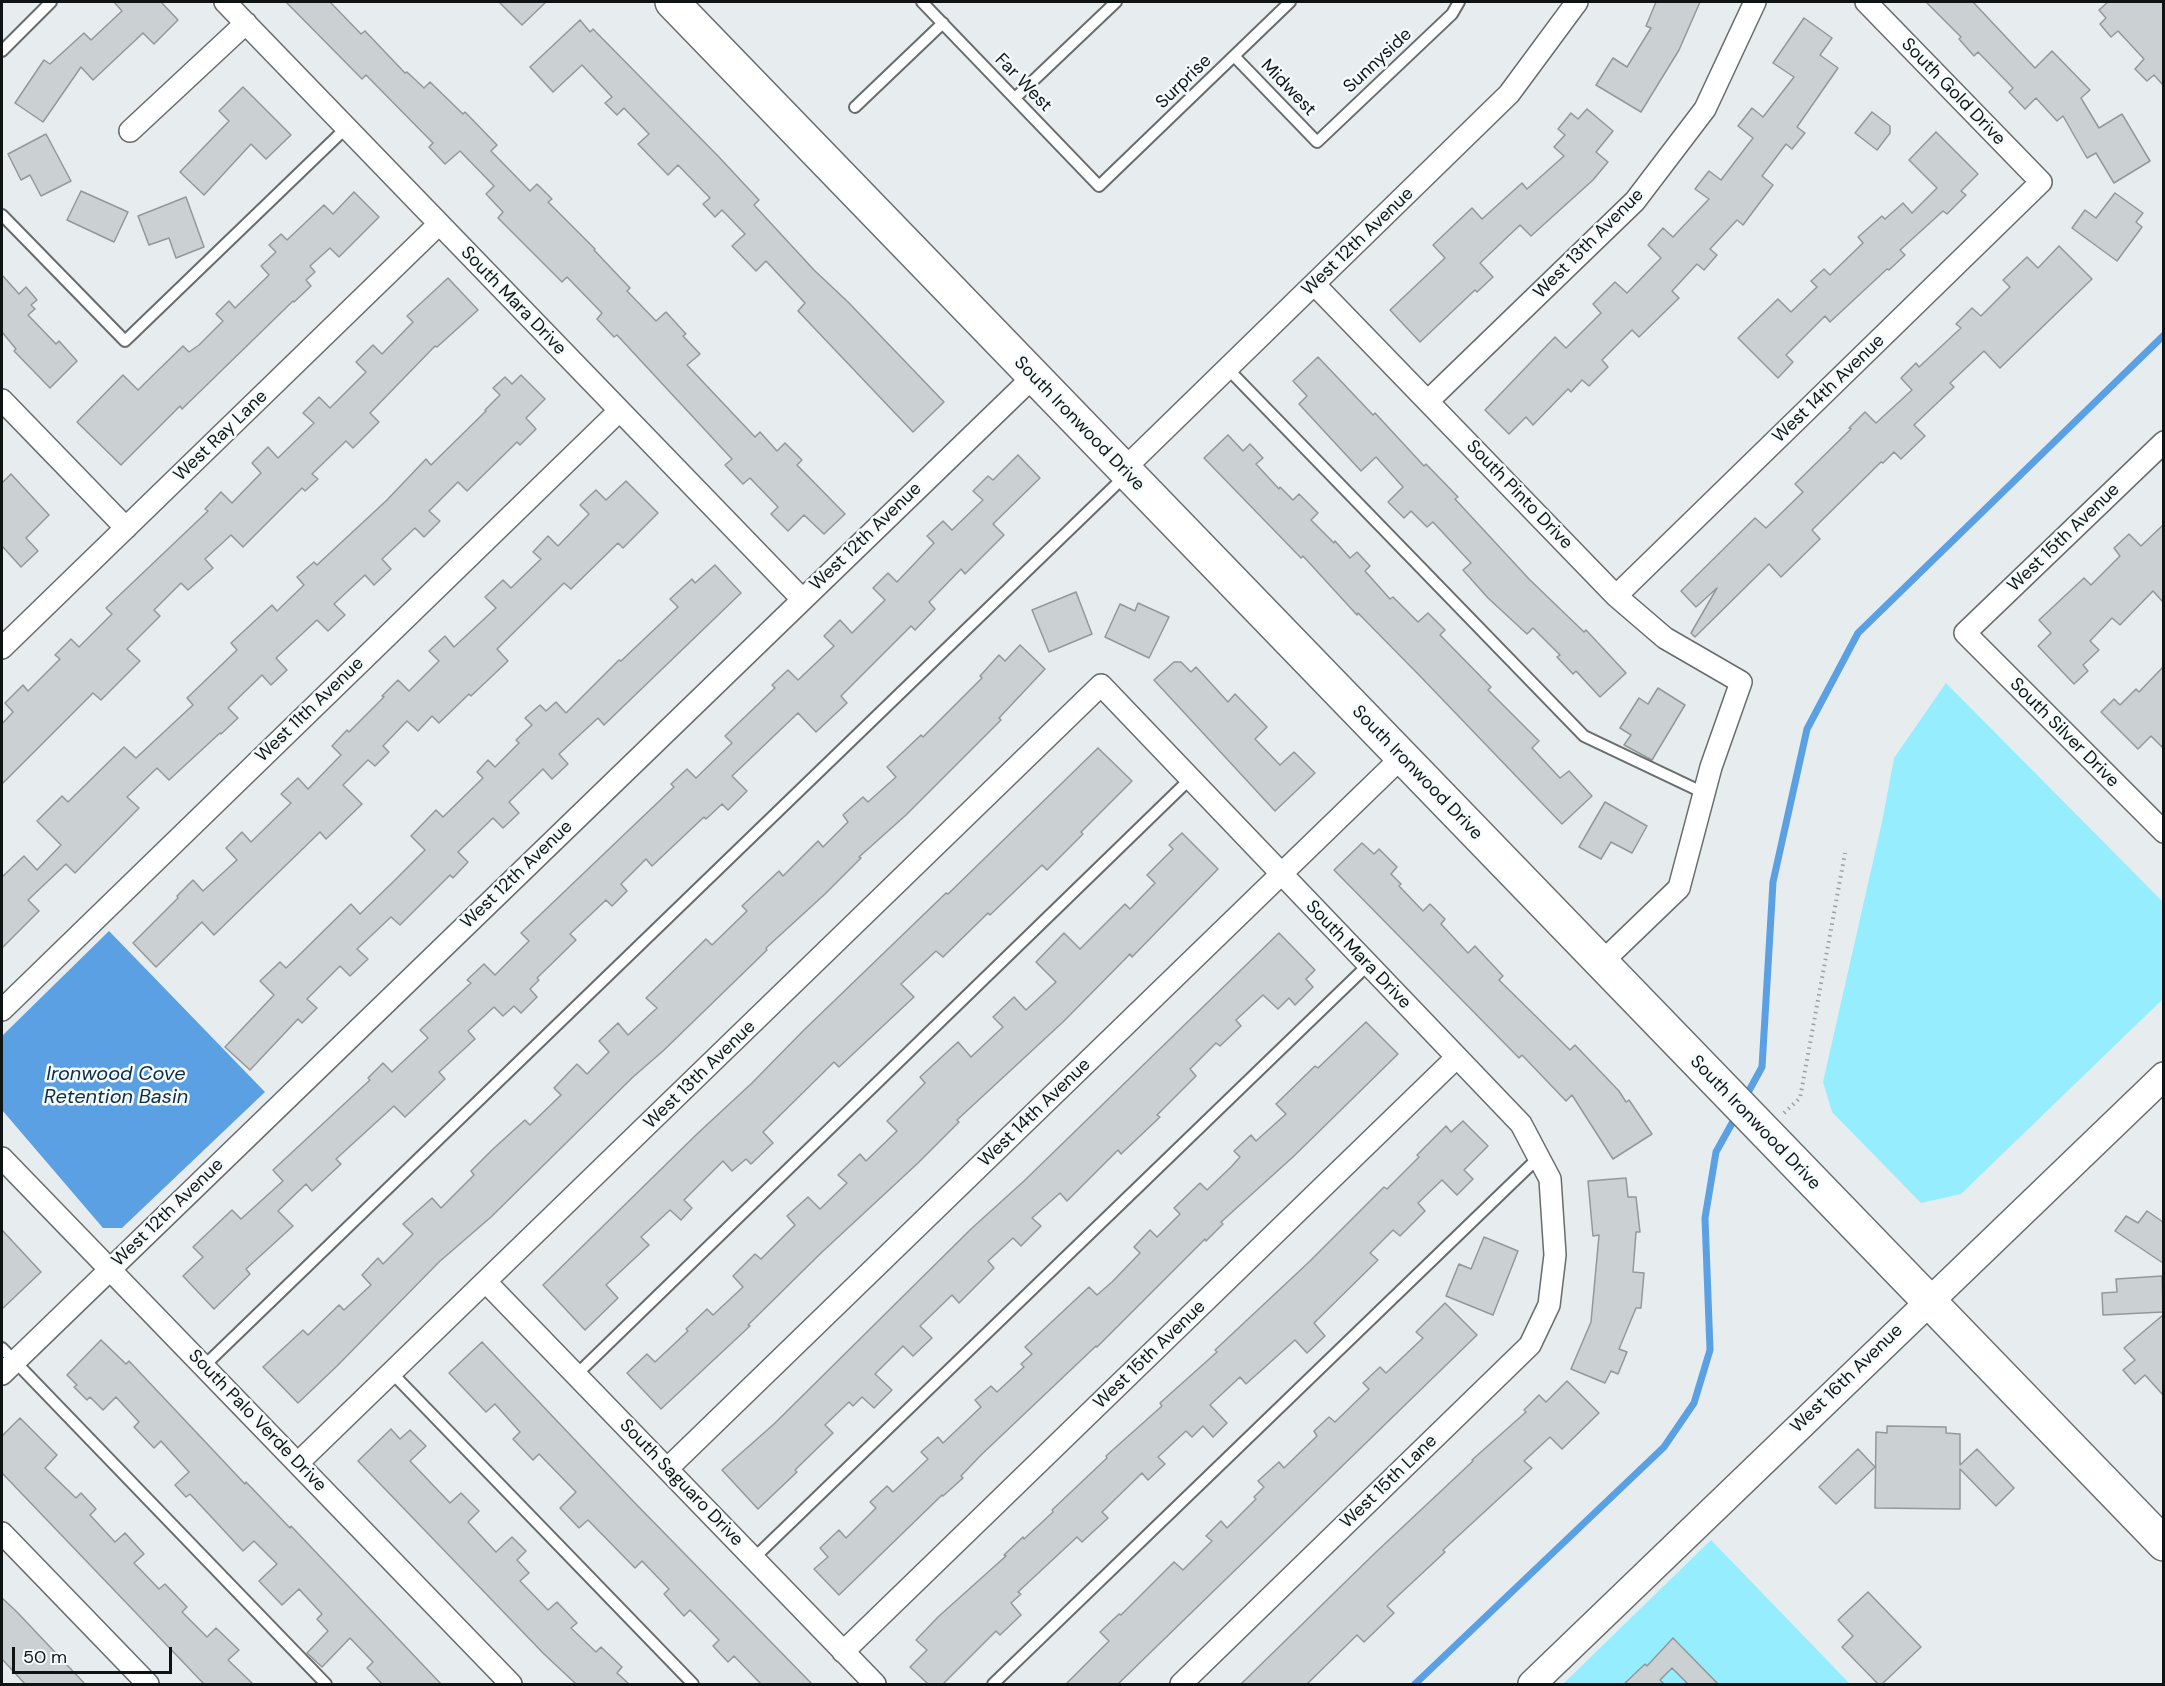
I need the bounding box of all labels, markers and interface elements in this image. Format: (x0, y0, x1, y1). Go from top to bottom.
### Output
street label: Sunnyside (1339, 24, 1417, 98)
street label: South Gold Drive (1896, 34, 2010, 150)
street label: Far West (990, 49, 1056, 117)
street label: Surprise (1152, 50, 1216, 114)
street label: Midwest (1256, 55, 1320, 121)
street label: West 12th Avenue (1298, 183, 1418, 301)
street label: West 13th Avenue (1529, 184, 1649, 304)
street label: South Mara Drive (456, 242, 570, 360)
street label: West 14th Avenue (1769, 330, 1889, 448)
street label: South Ironwood Drive (1009, 352, 1149, 496)
street label: West Ray Lane (170, 386, 272, 486)
street label: South Pinto Drive (1461, 436, 1577, 554)
street label: West 12th Avenue (806, 478, 926, 596)
street label: West 15th Avenue (2004, 479, 2124, 597)
street label: West 11th Avenue (251, 653, 369, 767)
street label: South Silver Drive (2005, 674, 2123, 792)
street label: South Ironwood Drive (1347, 701, 1487, 845)
street label: West 12th Avenue (457, 816, 577, 934)
street label: South Mara Drive (1301, 896, 1415, 1014)
street label: West 13th Avenue (640, 1016, 760, 1134)
street label: South Ironwood Drive (1685, 1051, 1825, 1195)
street label: West 14th Avenue (975, 1054, 1095, 1172)
water label: Ironwood Cove Retention Basin (44, 1063, 188, 1110)
street label: West 12th Avenue (108, 1154, 228, 1272)
street label: West 15th Avenue (1090, 1296, 1210, 1414)
street label: West 16th Avenue (1786, 1320, 1908, 1438)
street label: South Palo Verde Drive (183, 1345, 331, 1497)
street label: South Saguaro Drive (615, 1415, 747, 1551)
street label: West 15th Lane (1336, 1431, 1442, 1533)
scale bar (15, 1635, 176, 1673)
text: 50 m (23, 1645, 67, 1669)

